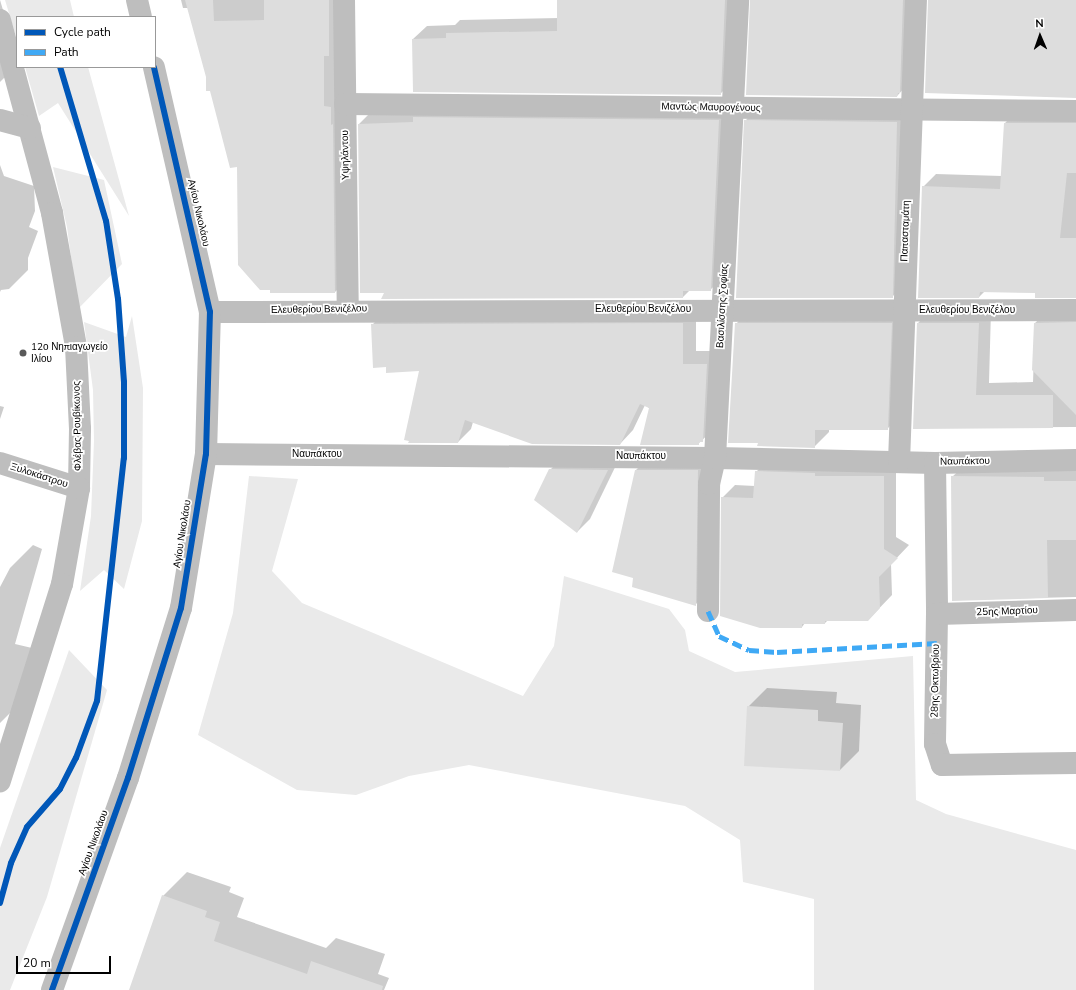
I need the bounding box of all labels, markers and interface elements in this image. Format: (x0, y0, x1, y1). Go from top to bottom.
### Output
legend (16, 16, 156, 68)
north arrow (1020, 16, 1060, 56)
text: N (1035, 16, 1044, 31)
text: Cycle path (54, 24, 111, 40)
text: Path (54, 44, 79, 60)
street label: Μαντώς Μαυρογένους (661, 101, 761, 115)
street label: Υψηλάντου (340, 130, 352, 180)
street label: Αγίου Νικολάου (184, 178, 212, 248)
street label: Παπασταμάτη (899, 200, 913, 262)
street label: Βασιλίσσης Σοφίας (715, 264, 731, 348)
street label: Ελευθερίου Βενιζέλου (271, 303, 367, 317)
street label: Ελευθερίου Βενιζέλου (595, 304, 691, 316)
street label: Ελευθερίου Βενιζέλου (919, 305, 1015, 317)
place label: 12ο Νηπιαγωγείο Ιλίου (31, 341, 108, 364)
marker: 12ο Νηπιαγωγείο Ιλίου (18, 348, 28, 358)
street label: Φλέβας Ρουβίκωνος (71, 381, 85, 471)
street label: Ναυπάκτου (292, 449, 342, 461)
street label: Ναυπάκτου (616, 451, 666, 463)
street label: Ναυπάκτου (940, 456, 990, 468)
street label: Ξυλοκάστρου (9, 461, 69, 491)
street label: Αγίου Νικολάου (172, 499, 194, 569)
street label: 25ης Μαρτίου (976, 605, 1038, 619)
street label: 28ης Οκτωβρίου (929, 644, 943, 718)
street label: Αγίου Νικολάου (77, 809, 111, 877)
scale bar (18, 948, 113, 974)
text: 20 m (23, 955, 51, 971)

